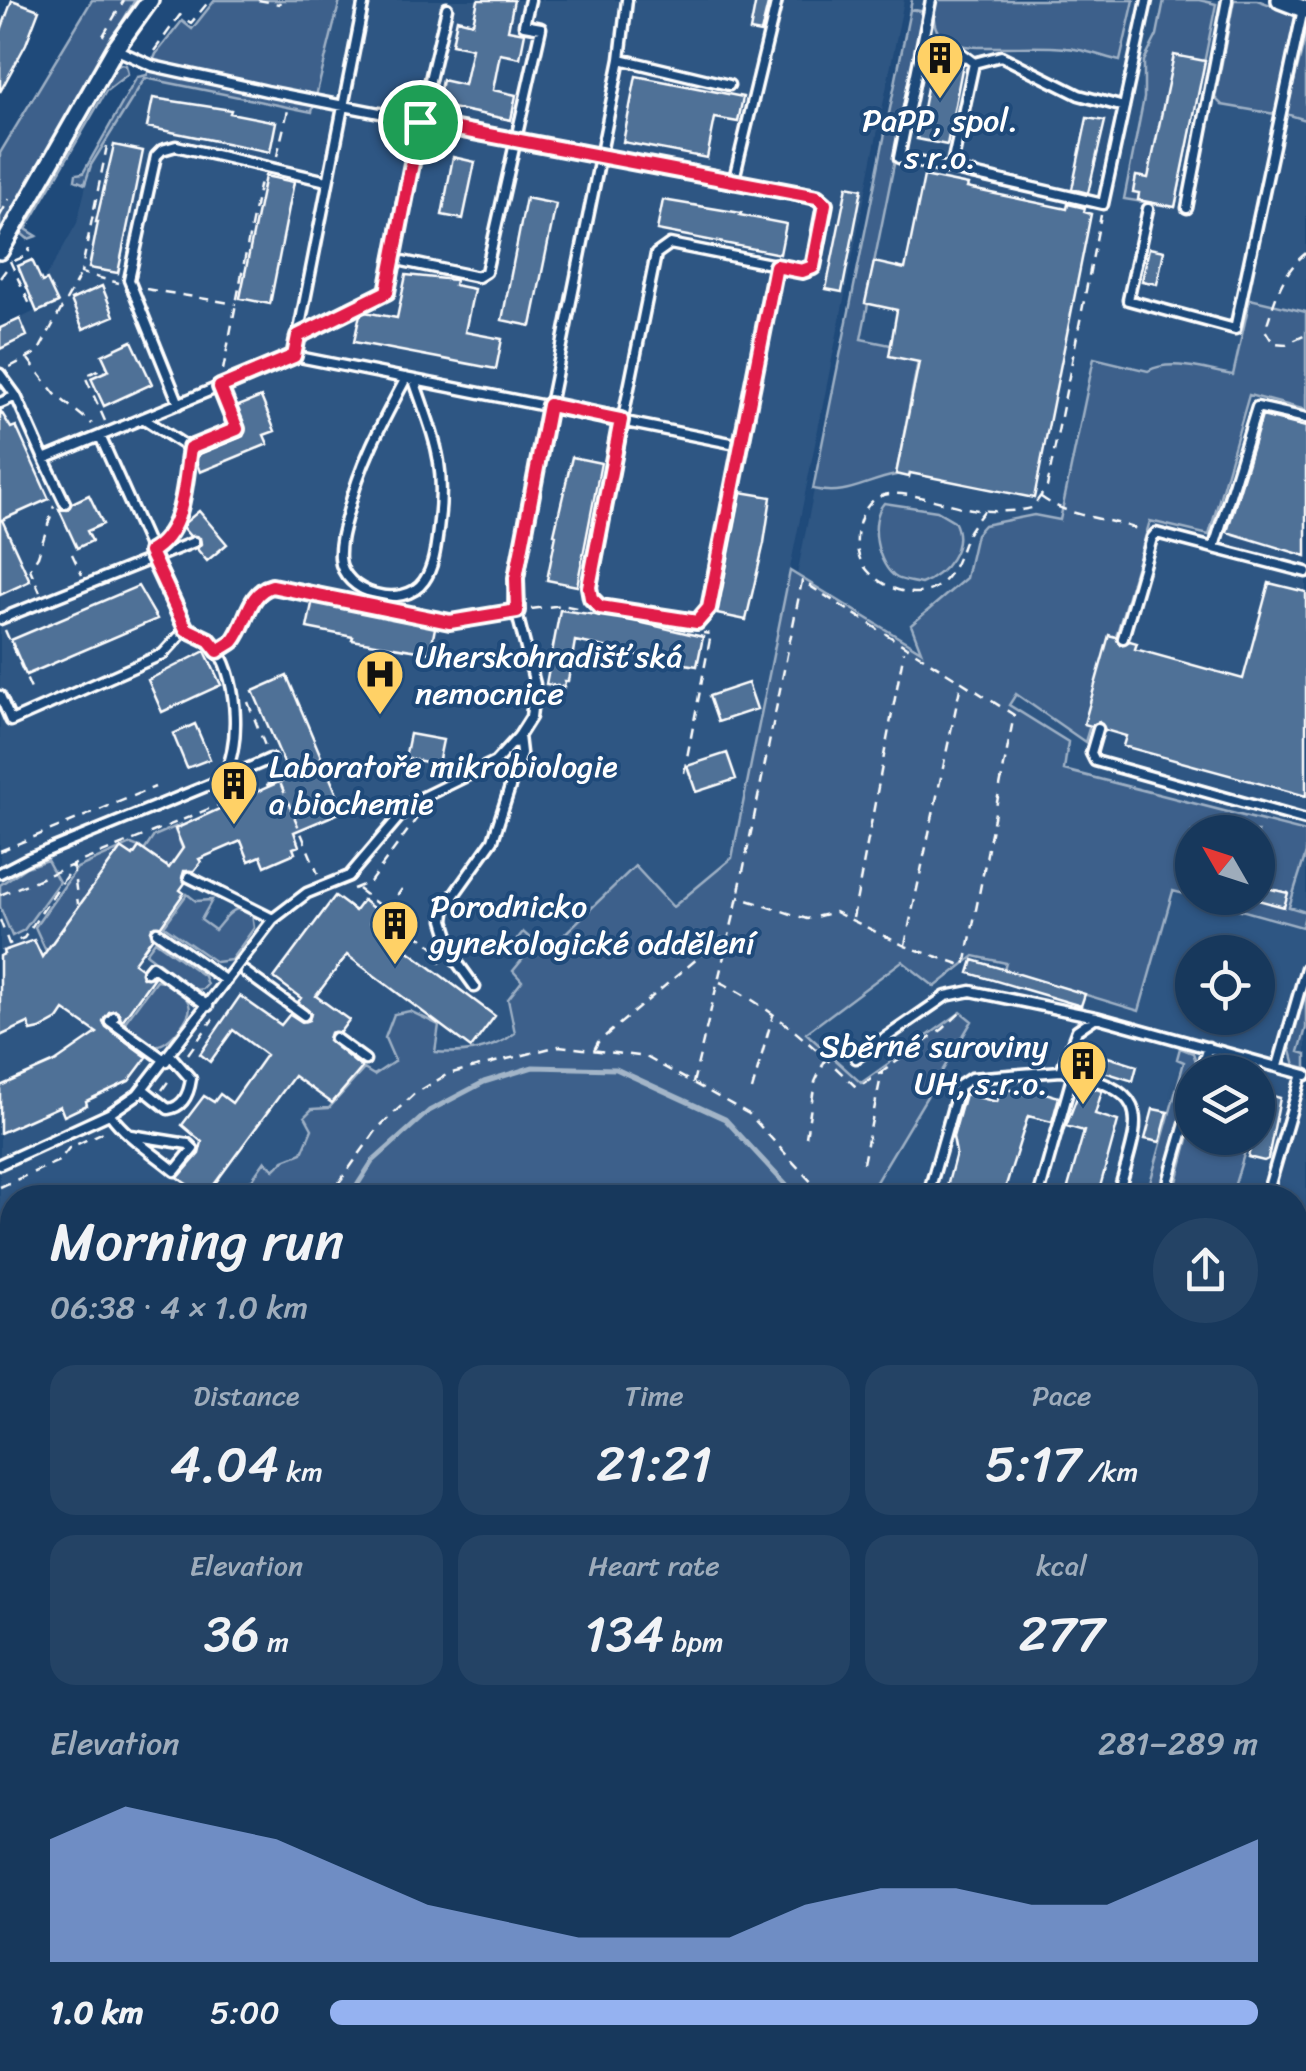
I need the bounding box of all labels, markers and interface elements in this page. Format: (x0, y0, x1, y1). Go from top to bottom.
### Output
building icon: PaPP, spol. s r.o. (914, 32, 966, 100)
pin (378, 80, 463, 165)
place label: PaPP, spol. s r.o. (862, 92, 1018, 186)
icon: arrive (393, 95, 448, 150)
place label: Uherskohradišťská nemocnice (415, 628, 683, 722)
hospital icon: Uherskohradišťská nemocnice (354, 648, 406, 716)
place label: Laboratoře mikrobiologie a biochemie (269, 738, 618, 832)
building icon: Laboratoře mikrobiologie a biochemie (208, 758, 260, 826)
north arrow (1175, 815, 1275, 915)
map controls (1175, 815, 1275, 1155)
place label: Porodnicko gynekologické oddělení (427, 878, 759, 972)
building icon: Porodnicko gynekologické oddělení (369, 898, 421, 966)
button: locate (1175, 935, 1275, 1035)
place label: Sběrné suroviny UH, s.r.o. (820, 1018, 1048, 1112)
building icon: Sběrné suroviny UH, s.r.o. (1057, 1038, 1109, 1106)
button: layers (1175, 1055, 1275, 1155)
text: Morning run (50, 1193, 344, 1290)
button: share (1153, 1218, 1258, 1323)
text: 06:38 · 4 × 1.0 km (50, 1279, 308, 1336)
text: Distance (193, 1371, 299, 1420)
text: Time (624, 1371, 684, 1420)
text: Pace (1032, 1371, 1091, 1420)
text: 4.04 (170, 1420, 279, 1509)
text: 21:21 (596, 1420, 712, 1509)
text: 5:17 (985, 1420, 1081, 1509)
text: km (279, 1447, 323, 1496)
text: /km (1081, 1447, 1138, 1496)
text: Elevation (190, 1541, 303, 1590)
text: Heart rate (588, 1541, 720, 1590)
text: kcal (1036, 1541, 1087, 1590)
text: 36 (204, 1590, 260, 1679)
text: 134 (584, 1590, 665, 1679)
text: 277 (1019, 1590, 1105, 1679)
text: m (260, 1617, 289, 1666)
text: bpm (665, 1617, 724, 1666)
text: Elevation (50, 1715, 180, 1772)
text: 281–289 m (1098, 1715, 1258, 1772)
text: 1.0 km (50, 1984, 144, 2041)
text: 5:00 (210, 1984, 280, 2041)

